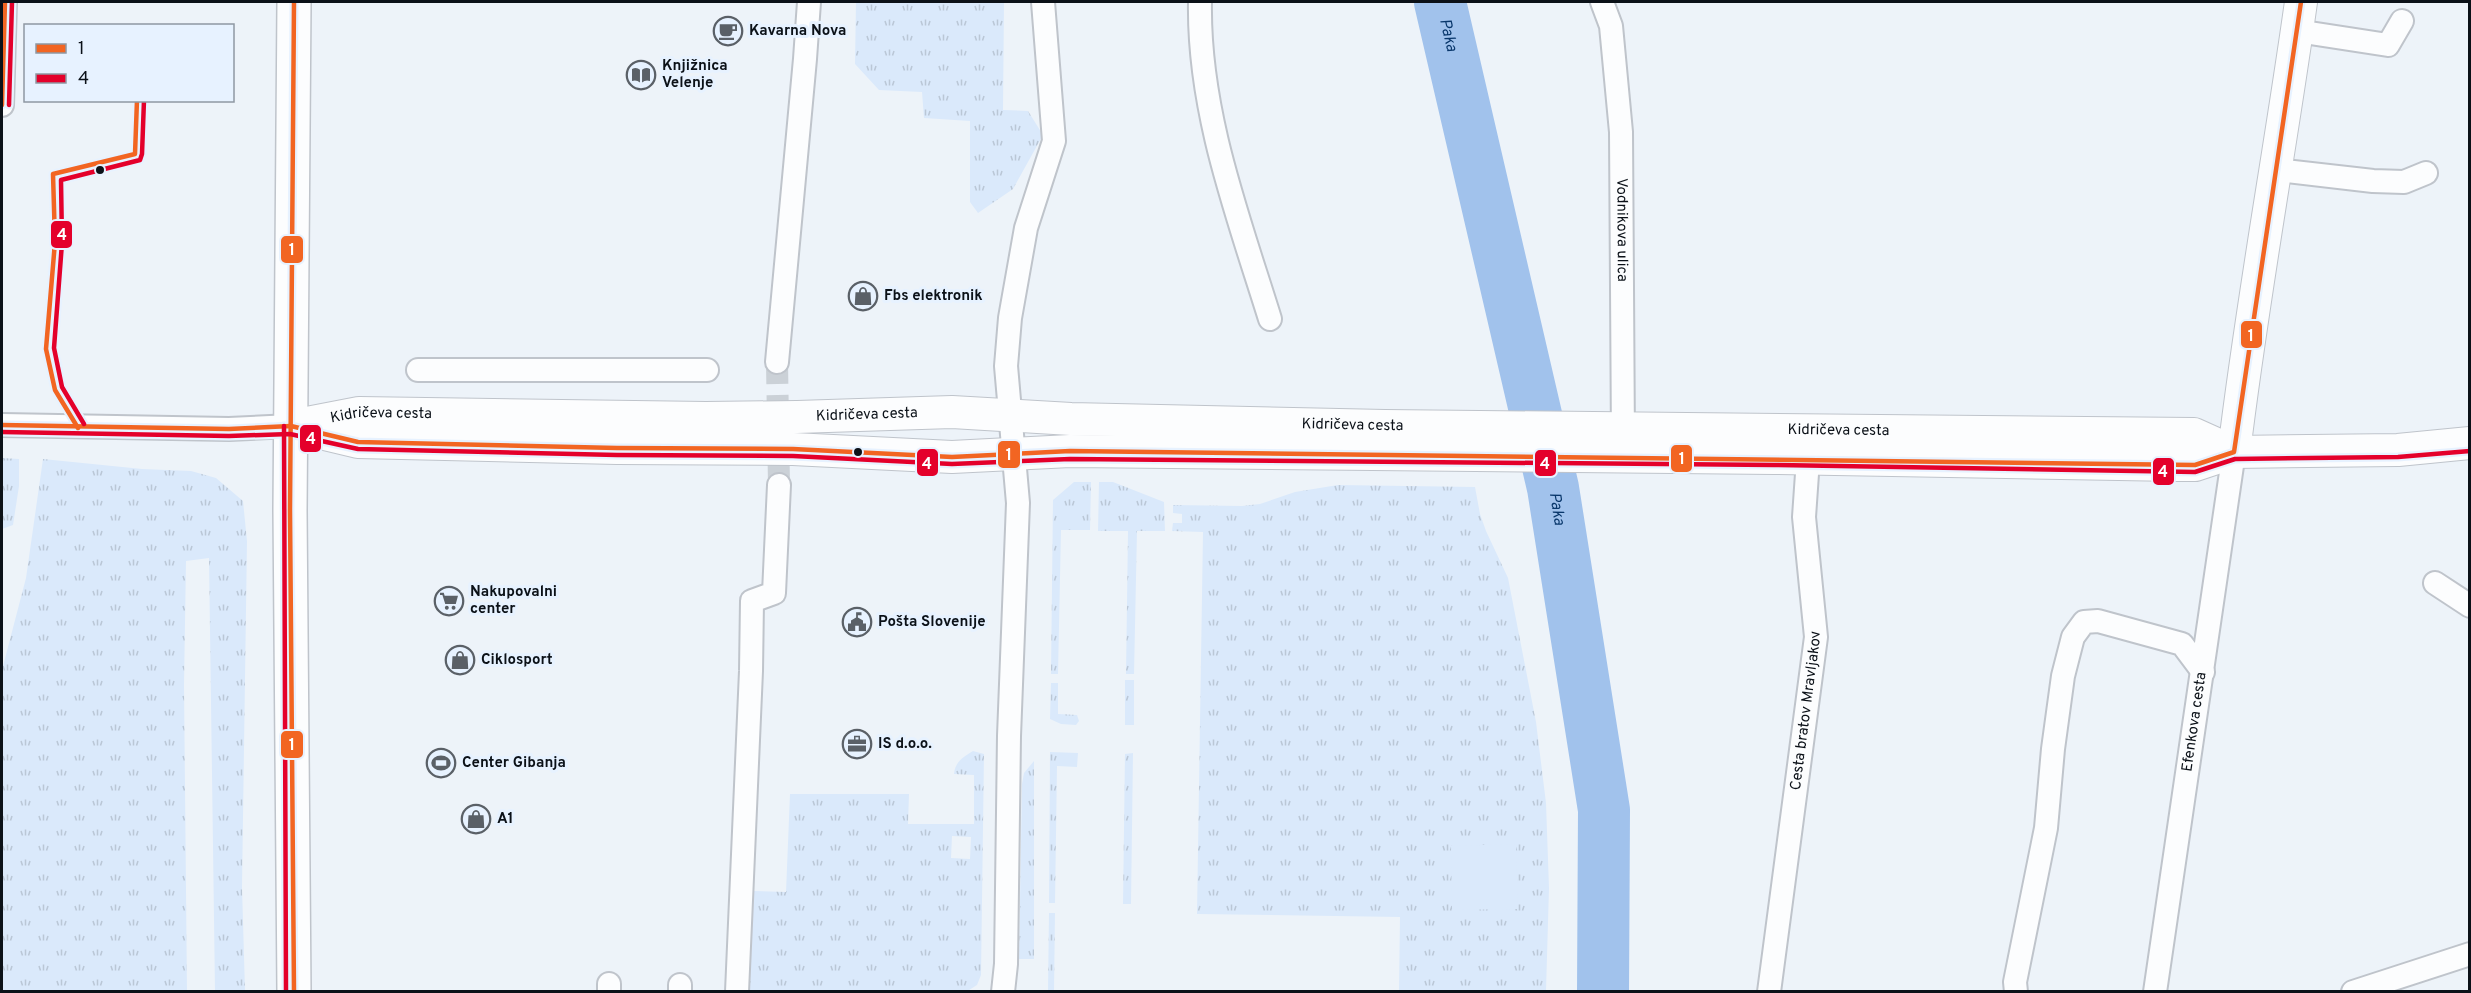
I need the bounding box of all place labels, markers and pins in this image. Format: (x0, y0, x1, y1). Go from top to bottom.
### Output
cafe icon: Kavarna Nova (712, 15, 744, 47)
place label: Kavarna Nova (749, 22, 846, 41)
place label: Knjižnica Velenje (662, 57, 728, 93)
library icon: Knjižnica Velenje (625, 59, 657, 91)
unlabelled marker (94, 164, 106, 176)
shop icon: Fbs elektronik (847, 280, 879, 312)
place label: Fbs elektronik (884, 287, 983, 306)
unlabelled marker (852, 446, 864, 458)
place label: Nakupovalni center (470, 583, 557, 619)
supermarket icon: Nakupovalni center (433, 585, 465, 617)
public building icon: Pošta Slovenije (841, 606, 873, 638)
place label: Pošta Slovenije (878, 613, 986, 632)
shop icon: Ciklosport (444, 644, 476, 676)
place label: Ciklosport (481, 651, 553, 670)
office icon: IS d.o.o. (841, 728, 873, 760)
place label: IS d.o.o. (878, 735, 932, 754)
sports icon: Center Gibanja (425, 747, 457, 779)
place label: Center Gibanja (462, 754, 566, 773)
shop icon: A1 (460, 803, 492, 835)
place label: A1 (497, 810, 514, 829)

